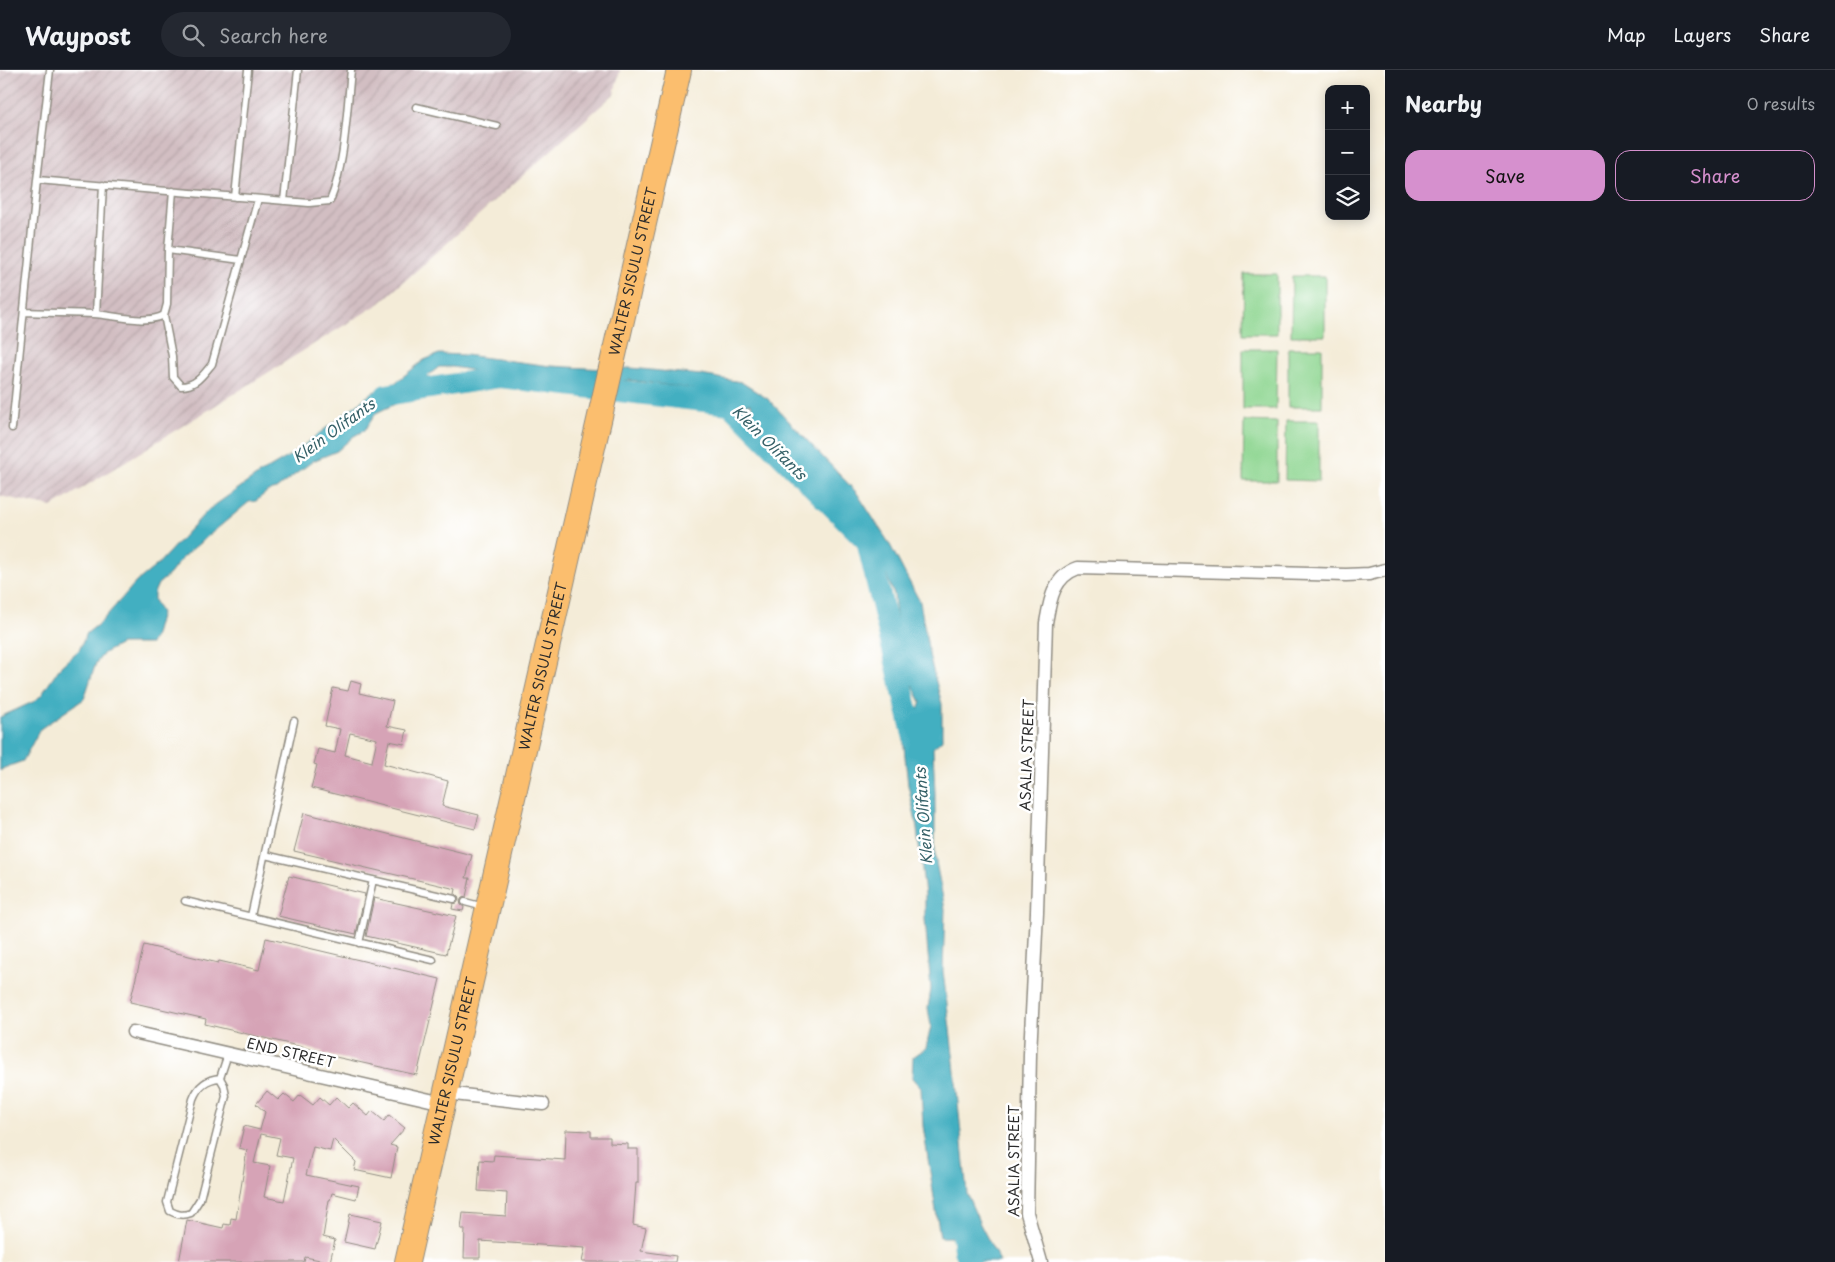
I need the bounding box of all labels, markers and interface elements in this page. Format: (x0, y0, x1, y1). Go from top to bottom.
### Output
search box (161, 12, 511, 57)
text: Waypost (25, 17, 131, 53)
icon: search (179, 21, 207, 49)
text: Search here (219, 21, 328, 49)
text: Map (1607, 21, 1646, 48)
text: Layers (1674, 21, 1731, 48)
text: Share (1759, 21, 1810, 48)
map controls (1325, 85, 1370, 220)
button: + (1325, 85, 1370, 130)
text: Nearby (1405, 87, 1482, 119)
text: 0 results (1747, 91, 1815, 115)
button: − (1325, 130, 1370, 175)
button: Save (1405, 150, 1605, 201)
button: Share (1615, 150, 1815, 201)
button: layers (1325, 175, 1370, 220)
street label: WALTER SISULU STREET (603, 185, 662, 358)
water label: Klein Olifants (287, 391, 381, 468)
water label: Klein Olifants (728, 400, 814, 486)
street label: WALTER SISULU STREET (513, 580, 572, 752)
street label: ASALIA STREET (1014, 698, 1039, 811)
water label: Klein Olifants (908, 765, 937, 865)
street label: WALTER SISULU STREET (423, 974, 482, 1147)
street label: END STREET (245, 1032, 338, 1073)
street label: ASALIA STREET (1003, 1105, 1024, 1217)

